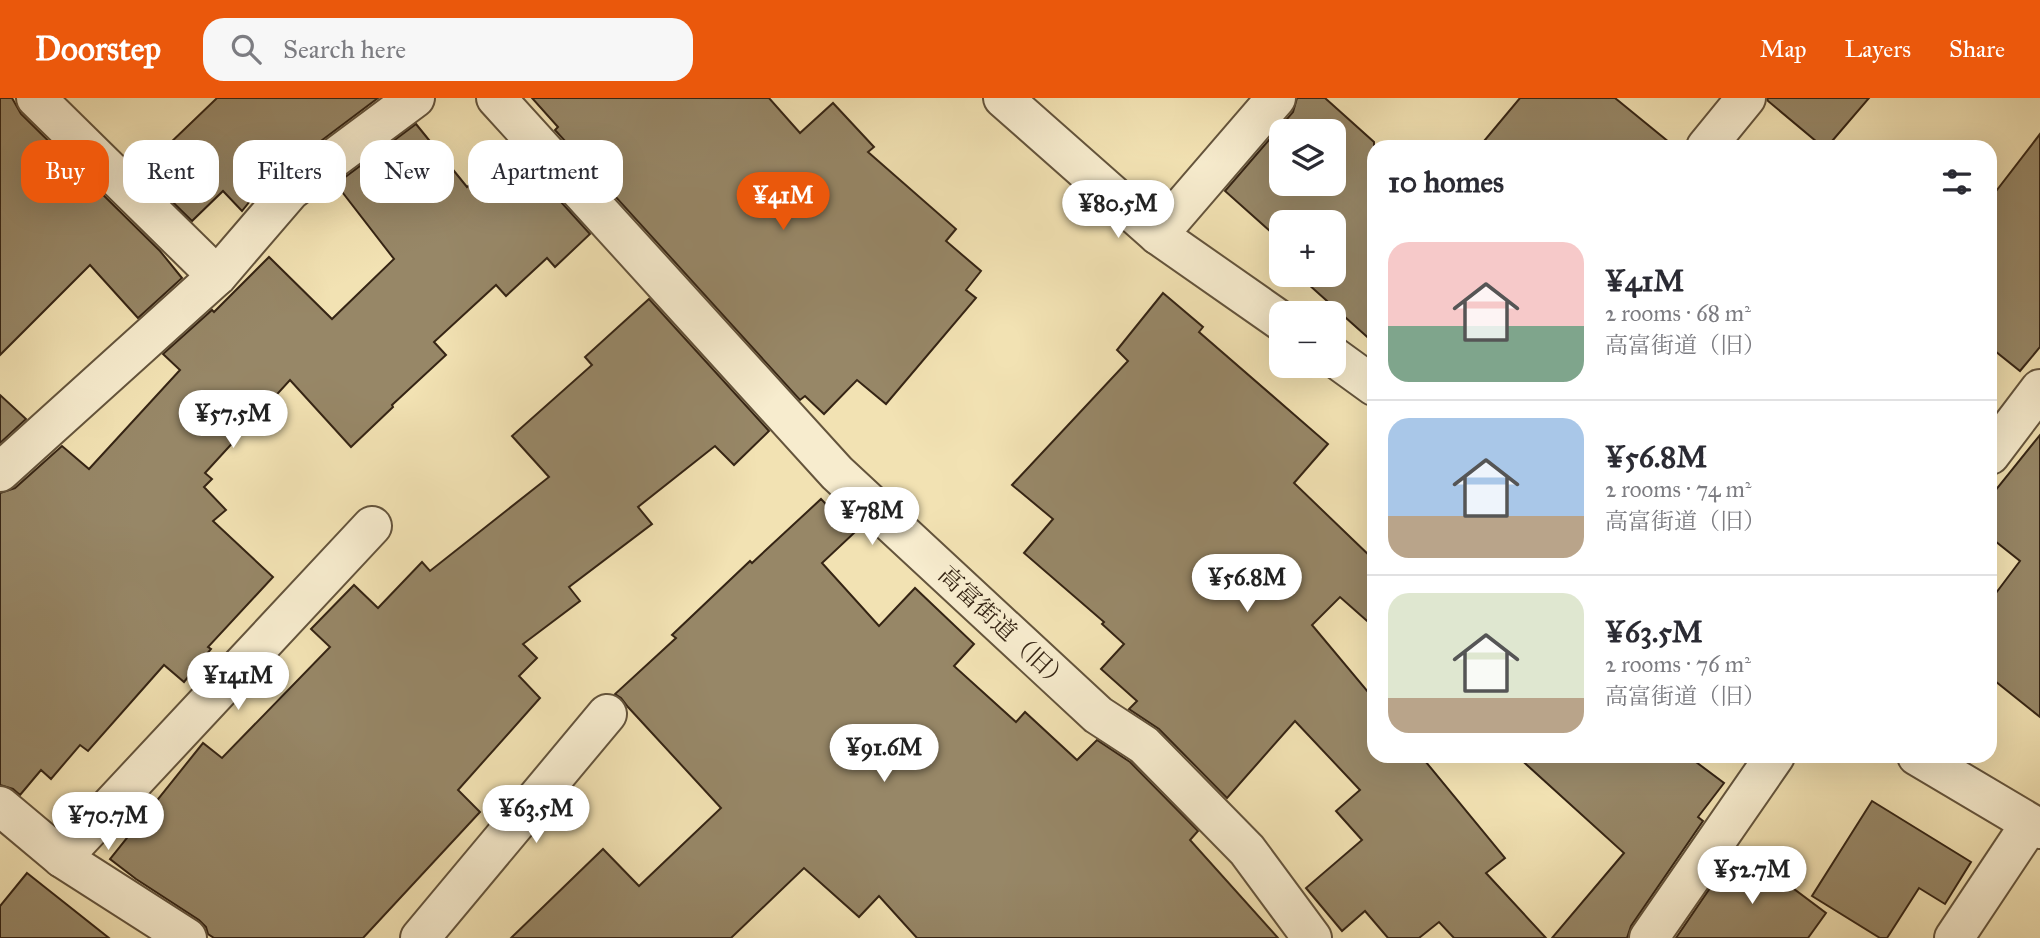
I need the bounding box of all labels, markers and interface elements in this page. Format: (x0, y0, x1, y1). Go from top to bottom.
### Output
search box (203, 18, 693, 81)
text: Doorstep (35, 29, 161, 69)
icon: search (227, 30, 265, 68)
text: Search here (283, 33, 406, 65)
text: Map (1760, 34, 1807, 64)
text: Layers (1845, 34, 1911, 64)
text: Share (1949, 34, 2005, 64)
map controls (1269, 119, 1346, 378)
button: layers (1269, 119, 1346, 196)
chip: Buy (21, 140, 109, 203)
chip: Rent (123, 140, 219, 203)
chip: Filters (233, 140, 346, 203)
chip: New (360, 140, 454, 203)
chip: Apartment (468, 140, 623, 203)
icon: filters (1938, 163, 1976, 201)
text: 10 homes (1388, 164, 1504, 200)
pin: ¥41M (742, 172, 824, 232)
pin: ¥80.5M (1061, 180, 1175, 240)
text: ¥41M (753, 181, 813, 209)
text: ¥80.5M (1078, 189, 1158, 217)
button: + (1269, 210, 1346, 287)
text: ¥41M (1605, 263, 1684, 299)
icon: home (1444, 270, 1528, 354)
text: 2 rooms · 68 m² (1605, 299, 1751, 327)
button: − (1269, 301, 1346, 378)
text: 高富街道（旧） (1605, 331, 1766, 359)
pin: ¥57.5M (176, 390, 290, 450)
text: ¥57.5M (195, 399, 271, 427)
text: ¥56.8M (1605, 439, 1707, 475)
icon: home (1444, 446, 1528, 530)
text: 2 rooms · 74 m² (1605, 475, 1751, 503)
pin: ¥78M (831, 488, 913, 547)
text: ¥78M (840, 496, 904, 524)
text: 高富街道（旧） (1605, 507, 1766, 535)
pin: ¥56.8M (1190, 554, 1304, 614)
street label: 高富街道（旧） (932, 560, 1076, 696)
text: ¥56.8M (1208, 563, 1286, 591)
text: ¥63.5M (1605, 614, 1703, 650)
icon: home (1444, 621, 1528, 705)
text: 2 rooms · 76 m² (1605, 650, 1751, 678)
pin: ¥141M (189, 652, 287, 712)
text: ¥141M (203, 661, 273, 689)
text: 高富街道（旧） (1605, 682, 1766, 710)
pin: ¥91.6M (827, 724, 941, 784)
text: ¥91.6M (846, 733, 922, 761)
pin: ¥63.5M (479, 786, 593, 845)
pin: ¥70.7M (51, 792, 165, 852)
text: ¥63.5M (499, 794, 573, 822)
text: ¥70.7M (68, 801, 148, 829)
pin: ¥52.7M (1695, 846, 1809, 906)
text: ¥52.7M (1714, 855, 1791, 883)

